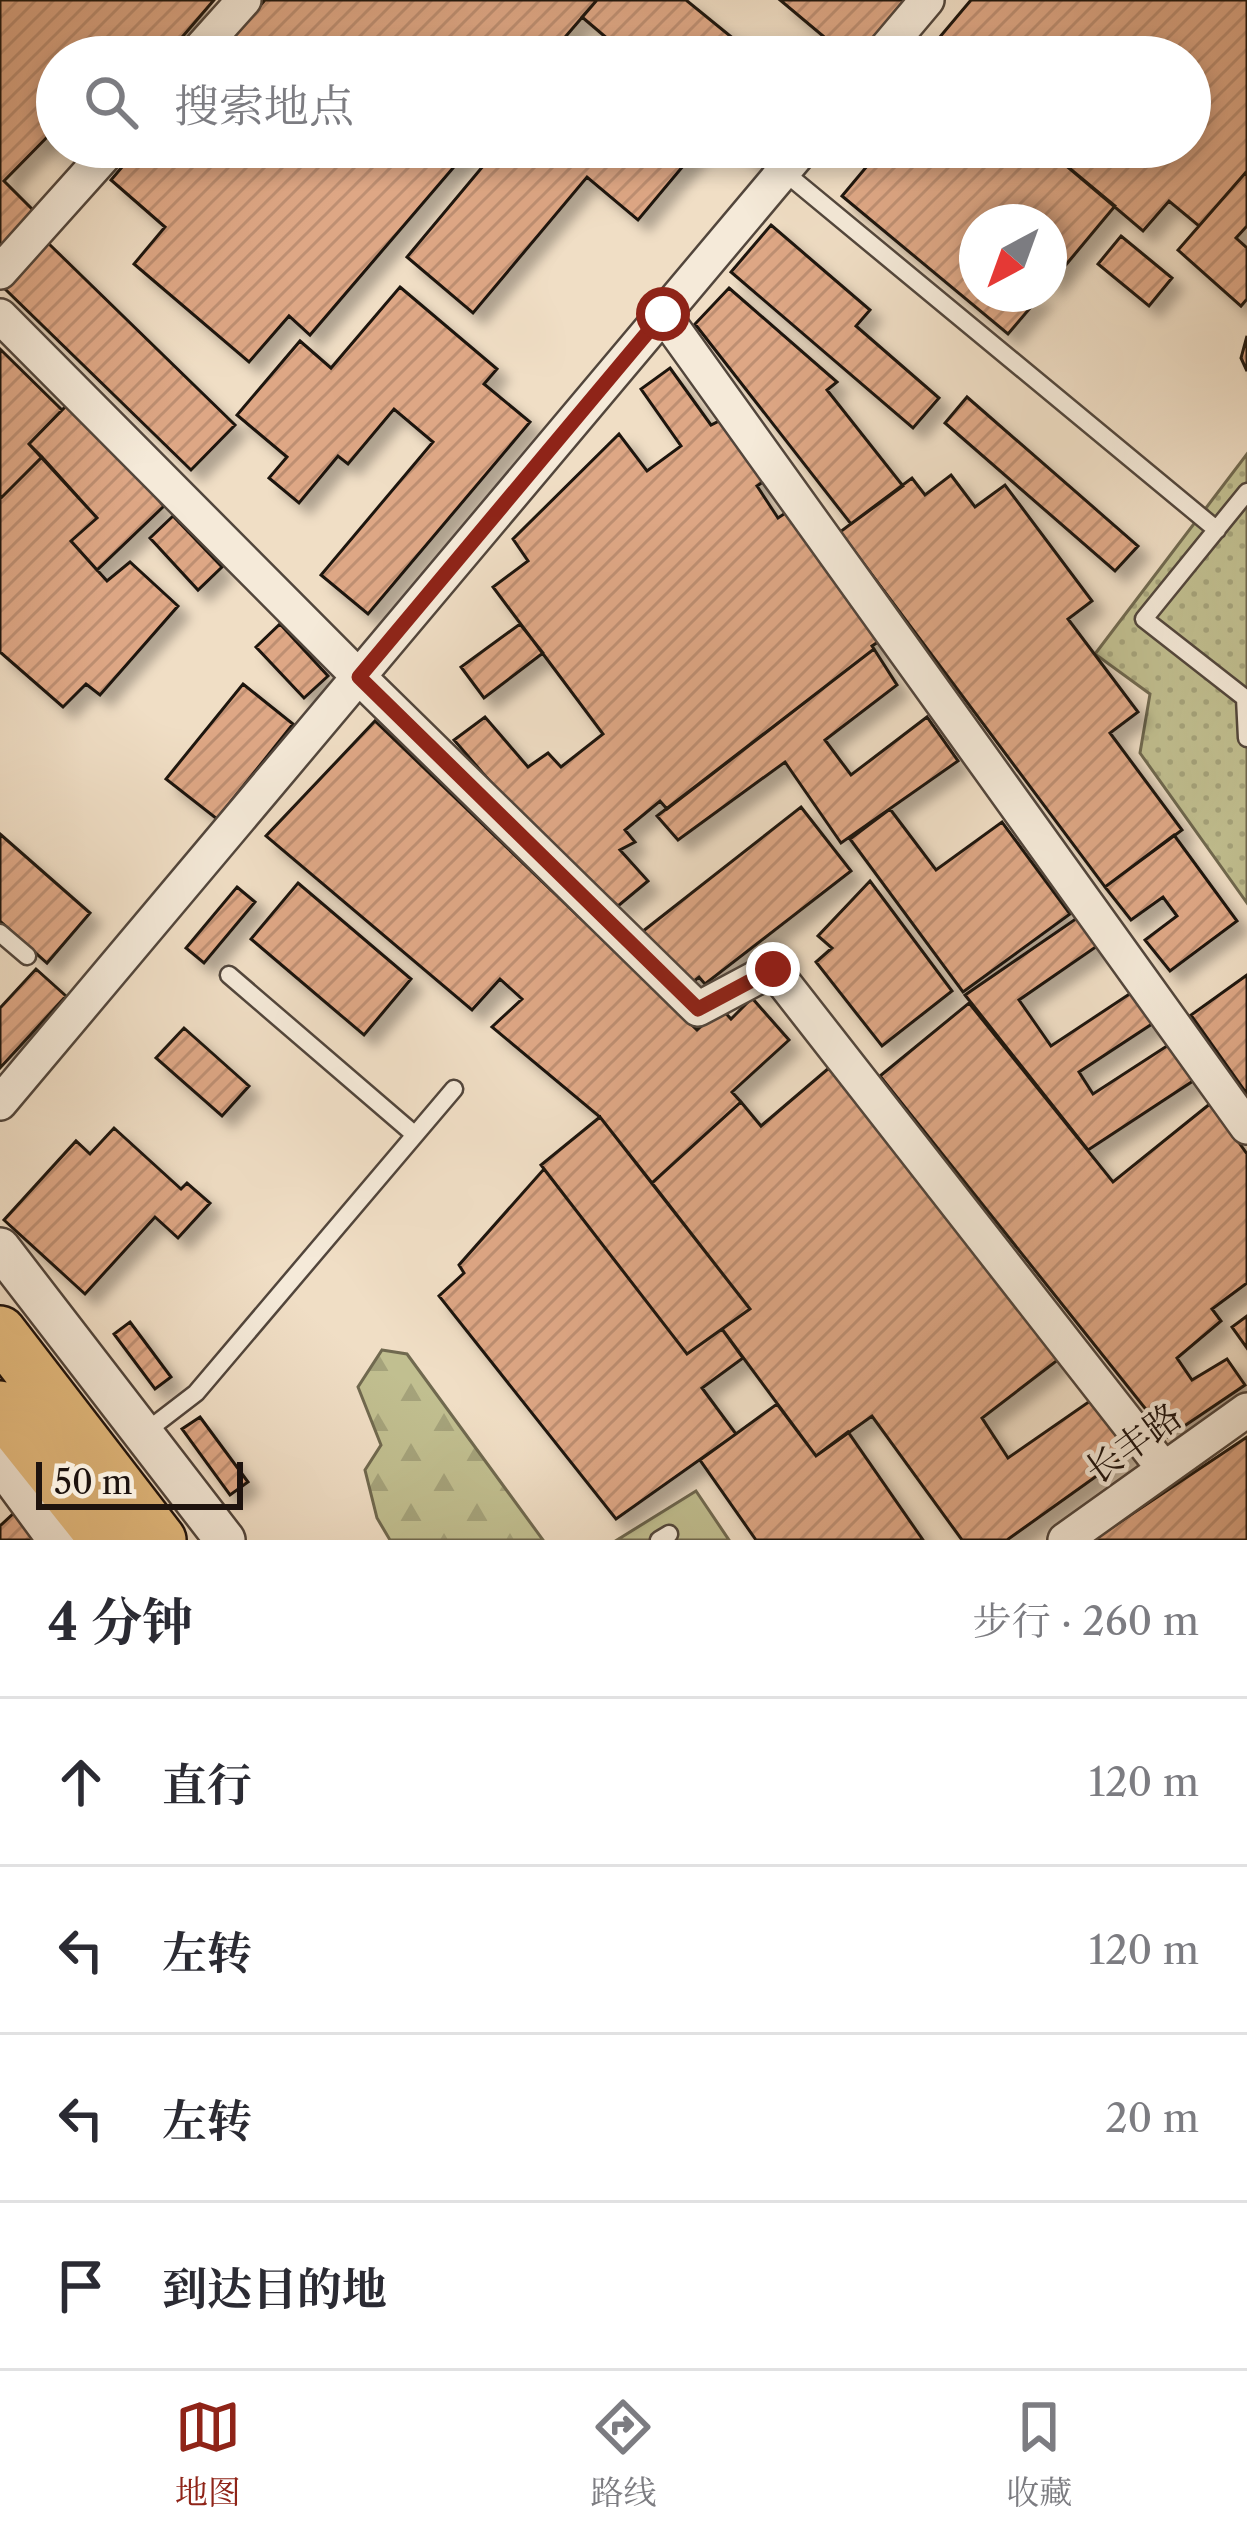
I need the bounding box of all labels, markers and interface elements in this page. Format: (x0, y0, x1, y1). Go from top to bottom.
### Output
search box (36, 36, 1211, 168)
icon: search (78, 69, 144, 135)
text: 搜索地点 (174, 78, 354, 134)
north arrow (959, 204, 1067, 312)
route start (636, 287, 690, 341)
route end (746, 942, 800, 996)
street label: 长丰路 (1076, 1393, 1190, 1493)
scale bar (36, 1456, 243, 1509)
text: 50 m (54, 1462, 132, 1503)
text: 4 分钟 (48, 1591, 193, 1653)
text: 步行 · 260 m (973, 1597, 1199, 1645)
icon: ahead (48, 1749, 114, 1815)
text: 直行 (162, 1757, 252, 1813)
text: 120 m (1089, 1758, 1199, 1806)
icon: left (48, 1917, 114, 1983)
text: 左转 (162, 1925, 252, 1981)
text: 120 m (1089, 1926, 1199, 1974)
icon: left (48, 2085, 114, 2151)
text: 左转 (162, 2093, 252, 2149)
text: 20 m (1105, 2094, 1199, 2142)
icon: arrive (48, 2253, 114, 2319)
text: 到达目的地 (162, 2261, 387, 2317)
tab: 地图 (175, 2394, 241, 2513)
tab: 路线 (590, 2394, 656, 2513)
tab: 收藏 (1006, 2394, 1072, 2513)

